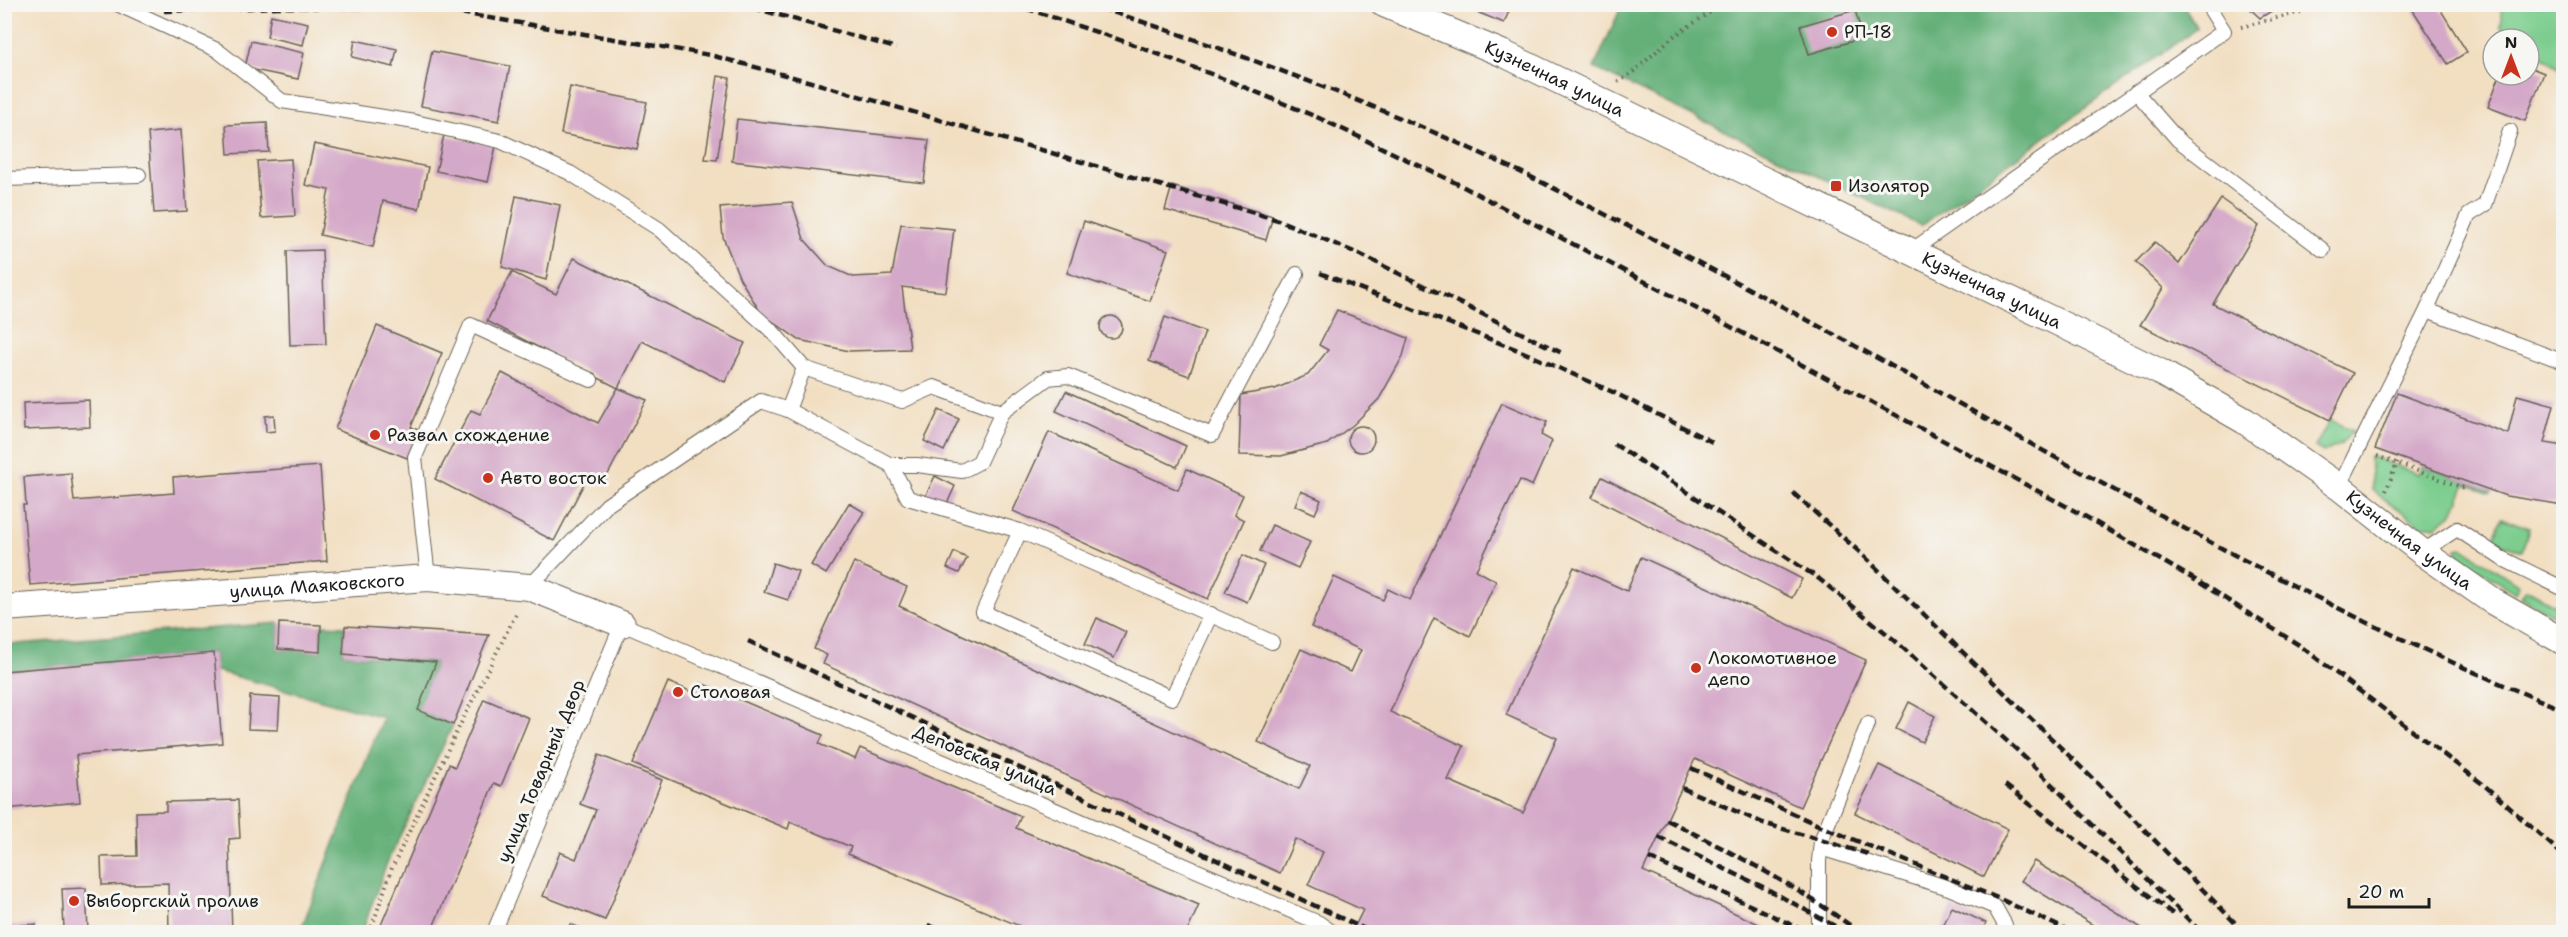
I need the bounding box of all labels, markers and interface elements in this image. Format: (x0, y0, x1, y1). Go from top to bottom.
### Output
place label: РП-18 (1844, 20, 1892, 44)
marker: РП-18 (1825, 25, 1839, 39)
north arrow (2481, 27, 2541, 87)
text: N (2505, 32, 2517, 53)
street label: Кузнечная улица (1481, 35, 1628, 122)
place label: Изолятор (1848, 174, 1930, 198)
marker: Изолятор (1829, 179, 1843, 193)
street label: Кузнечная улица (1918, 246, 2065, 334)
place label: Развал схождение (387, 423, 550, 447)
marker: Развал схождение (368, 428, 382, 442)
place label: Авто восток (500, 466, 607, 490)
marker: Авто восток (481, 471, 495, 485)
street label: Кузнечная улица (2341, 485, 2477, 595)
street label: улица Маяковского (229, 568, 406, 604)
place label: Локомотивное депо (1708, 646, 1837, 691)
marker: Локомотивное депо (1689, 661, 1703, 675)
street label: улица Товарный Двор (491, 676, 591, 866)
place label: Столовая (690, 680, 771, 704)
marker: Столовая (671, 685, 685, 699)
street label: Деповская улица (910, 719, 1060, 801)
scale bar (2349, 871, 2428, 909)
text: 20 m (2358, 880, 2404, 904)
place label: Выборгский пролив (86, 889, 259, 913)
marker: Выборгский пролив (67, 894, 81, 908)

